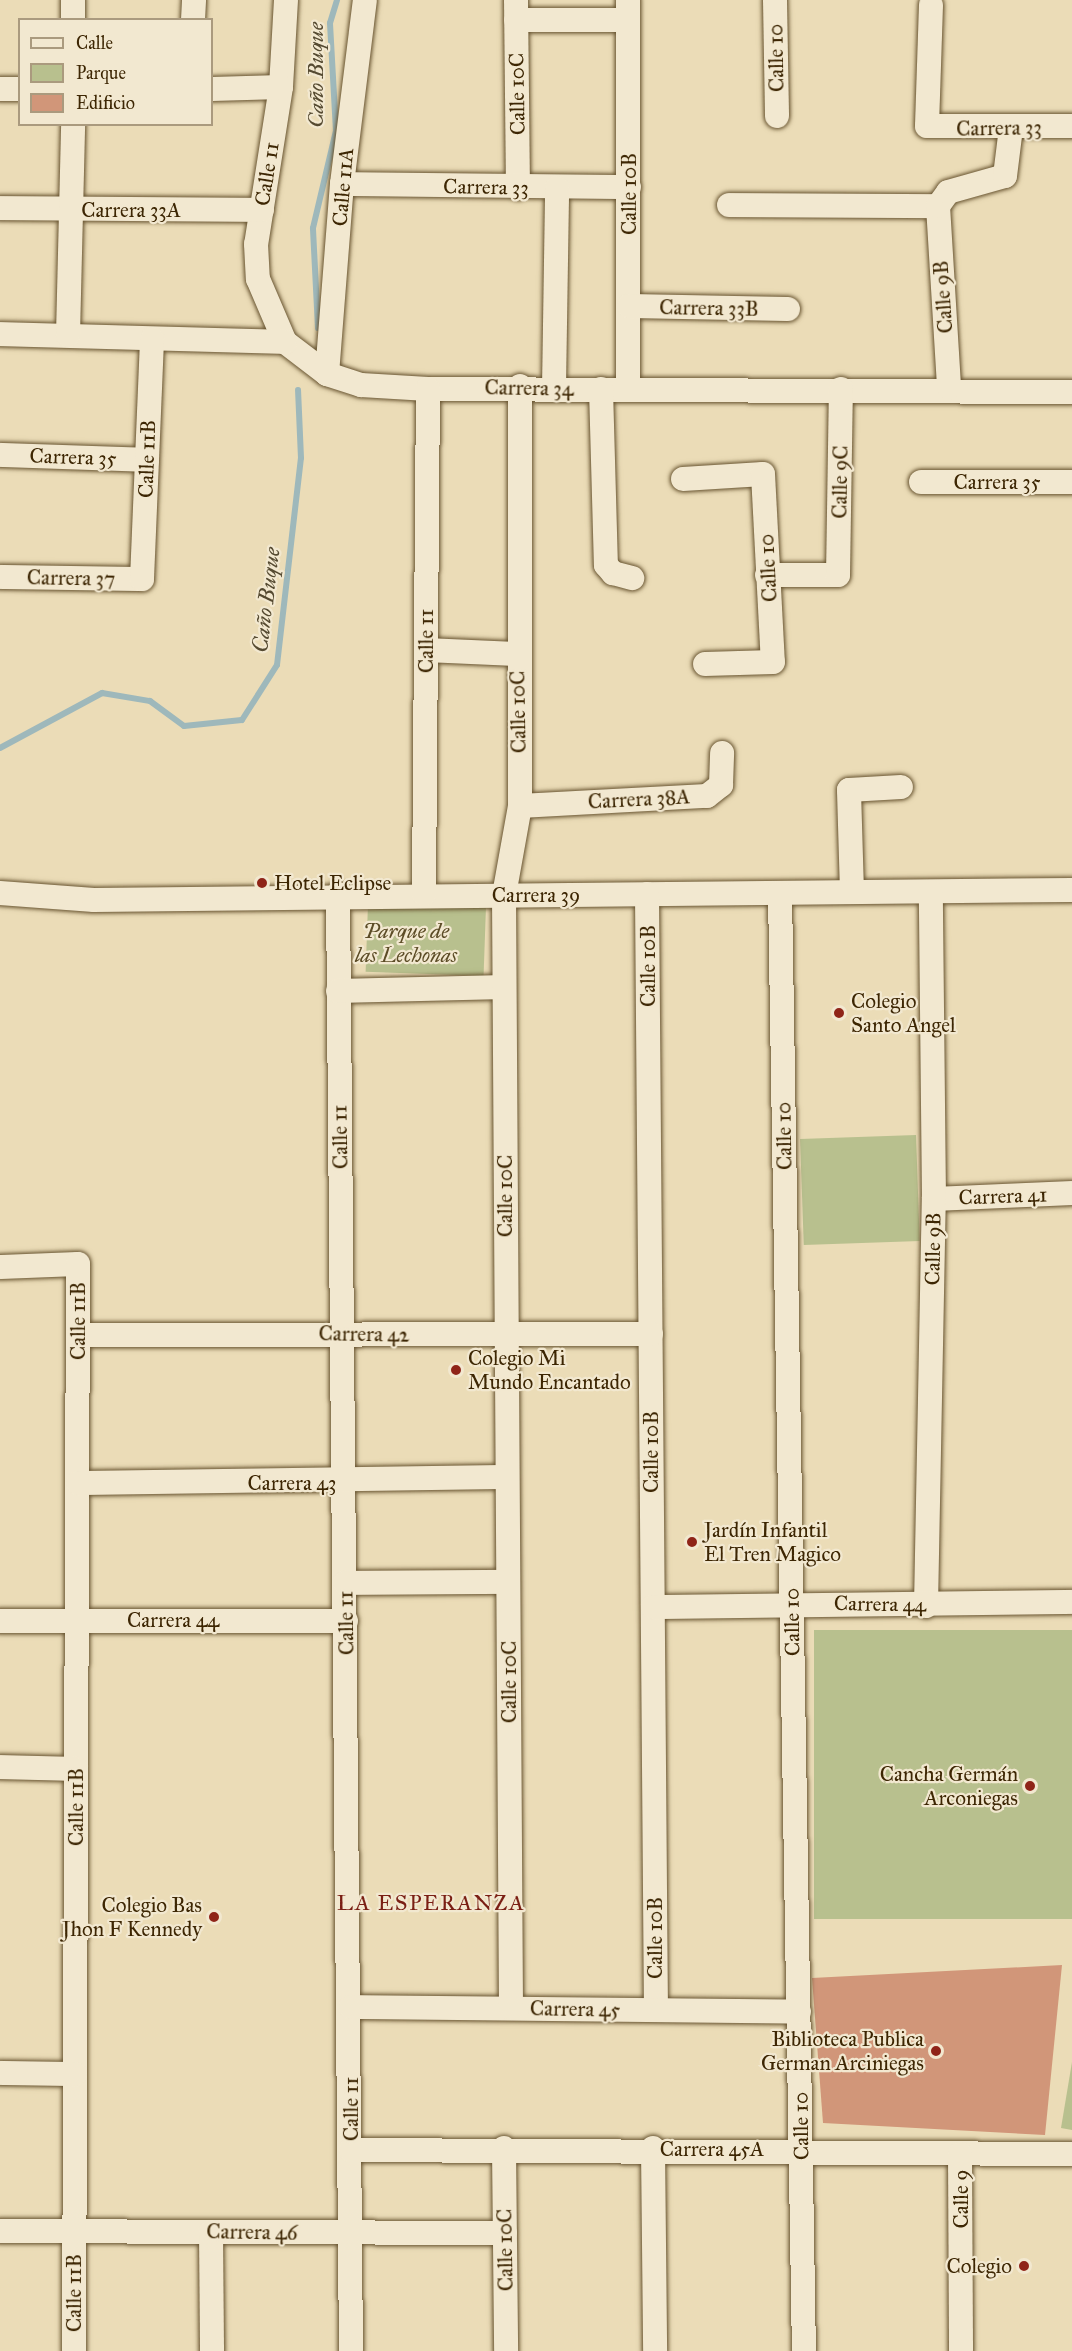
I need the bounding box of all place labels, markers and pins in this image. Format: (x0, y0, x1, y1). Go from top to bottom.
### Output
place label: Hotel Eclipse (274, 870, 391, 896)
marker: Hotel Eclipse (255, 876, 269, 890)
place label: Colegio Santo Angel (851, 988, 956, 1038)
marker: Colegio Santo Angel (832, 1006, 846, 1020)
place label: Colegio Mi Mundo Encantado (468, 1345, 631, 1395)
marker: Colegio Mi Mundo Encantado (449, 1363, 463, 1377)
place label: Jardín Infantil El Tren Magico (704, 1517, 841, 1567)
marker: Jardín Infantil El Tren Magico (685, 1535, 699, 1549)
place label: Cancha Germán Arconiegas (880, 1761, 1018, 1811)
marker: Cancha Germán Arconiegas (1023, 1779, 1037, 1793)
place label: Colegio Bas Jhon F Kennedy (62, 1892, 202, 1942)
marker: Colegio Bas Jhon F Kennedy (207, 1910, 221, 1924)
place label: Biblioteca Publica German Arciniegas (761, 2026, 924, 2076)
marker: Biblioteca Publica German Arciniegas (929, 2044, 943, 2058)
place label: Colegio (946, 2253, 1012, 2279)
marker: Colegio (1017, 2259, 1031, 2273)

